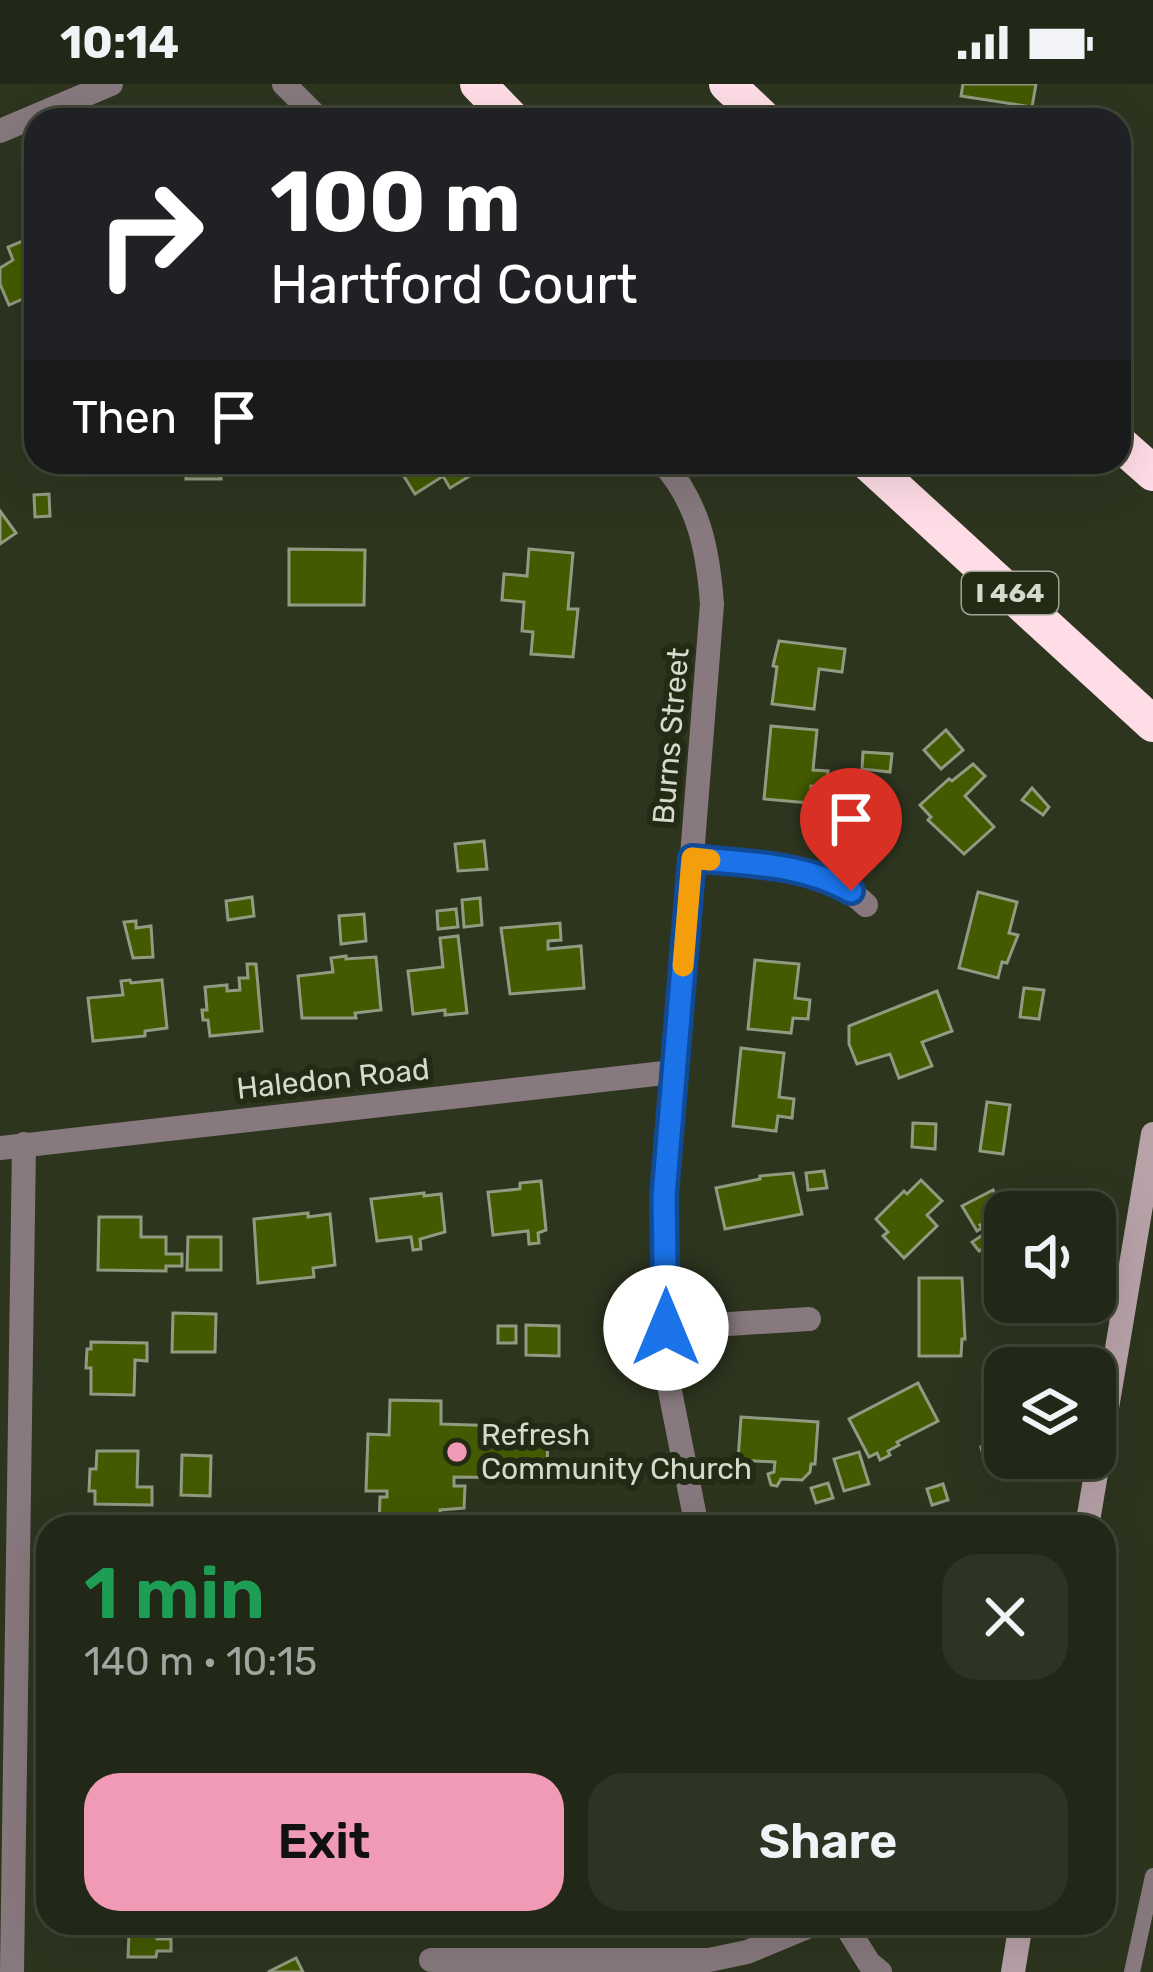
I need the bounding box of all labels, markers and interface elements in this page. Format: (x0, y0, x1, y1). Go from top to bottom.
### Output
text: 10:14 (60, 16, 179, 69)
text: 100 m (270, 152, 521, 252)
icon: right (72, 156, 228, 312)
text: Hartford Court (270, 253, 638, 317)
icon: arrive (201, 384, 267, 450)
text: Then (72, 391, 177, 444)
road number: I 464 (962, 572, 1058, 614)
street label: Burns Street (645, 646, 697, 826)
pin (800, 768, 902, 891)
icon: arrive (818, 786, 884, 852)
street label: Haledon Road (235, 1051, 431, 1107)
map controls (984, 1191, 1116, 1479)
button: sound (984, 1191, 1116, 1323)
position arrow (603, 1265, 729, 1391)
button: layers (984, 1347, 1116, 1479)
place label: Refresh Community Church (481, 1417, 752, 1487)
marker: Refresh Community Church (444, 1439, 470, 1465)
text: 1 min (84, 1551, 265, 1636)
button: close (942, 1554, 1068, 1680)
text: 140 m · 10:15 (84, 1639, 317, 1685)
button: Exit (84, 1773, 564, 1911)
button: Share (588, 1773, 1068, 1911)

